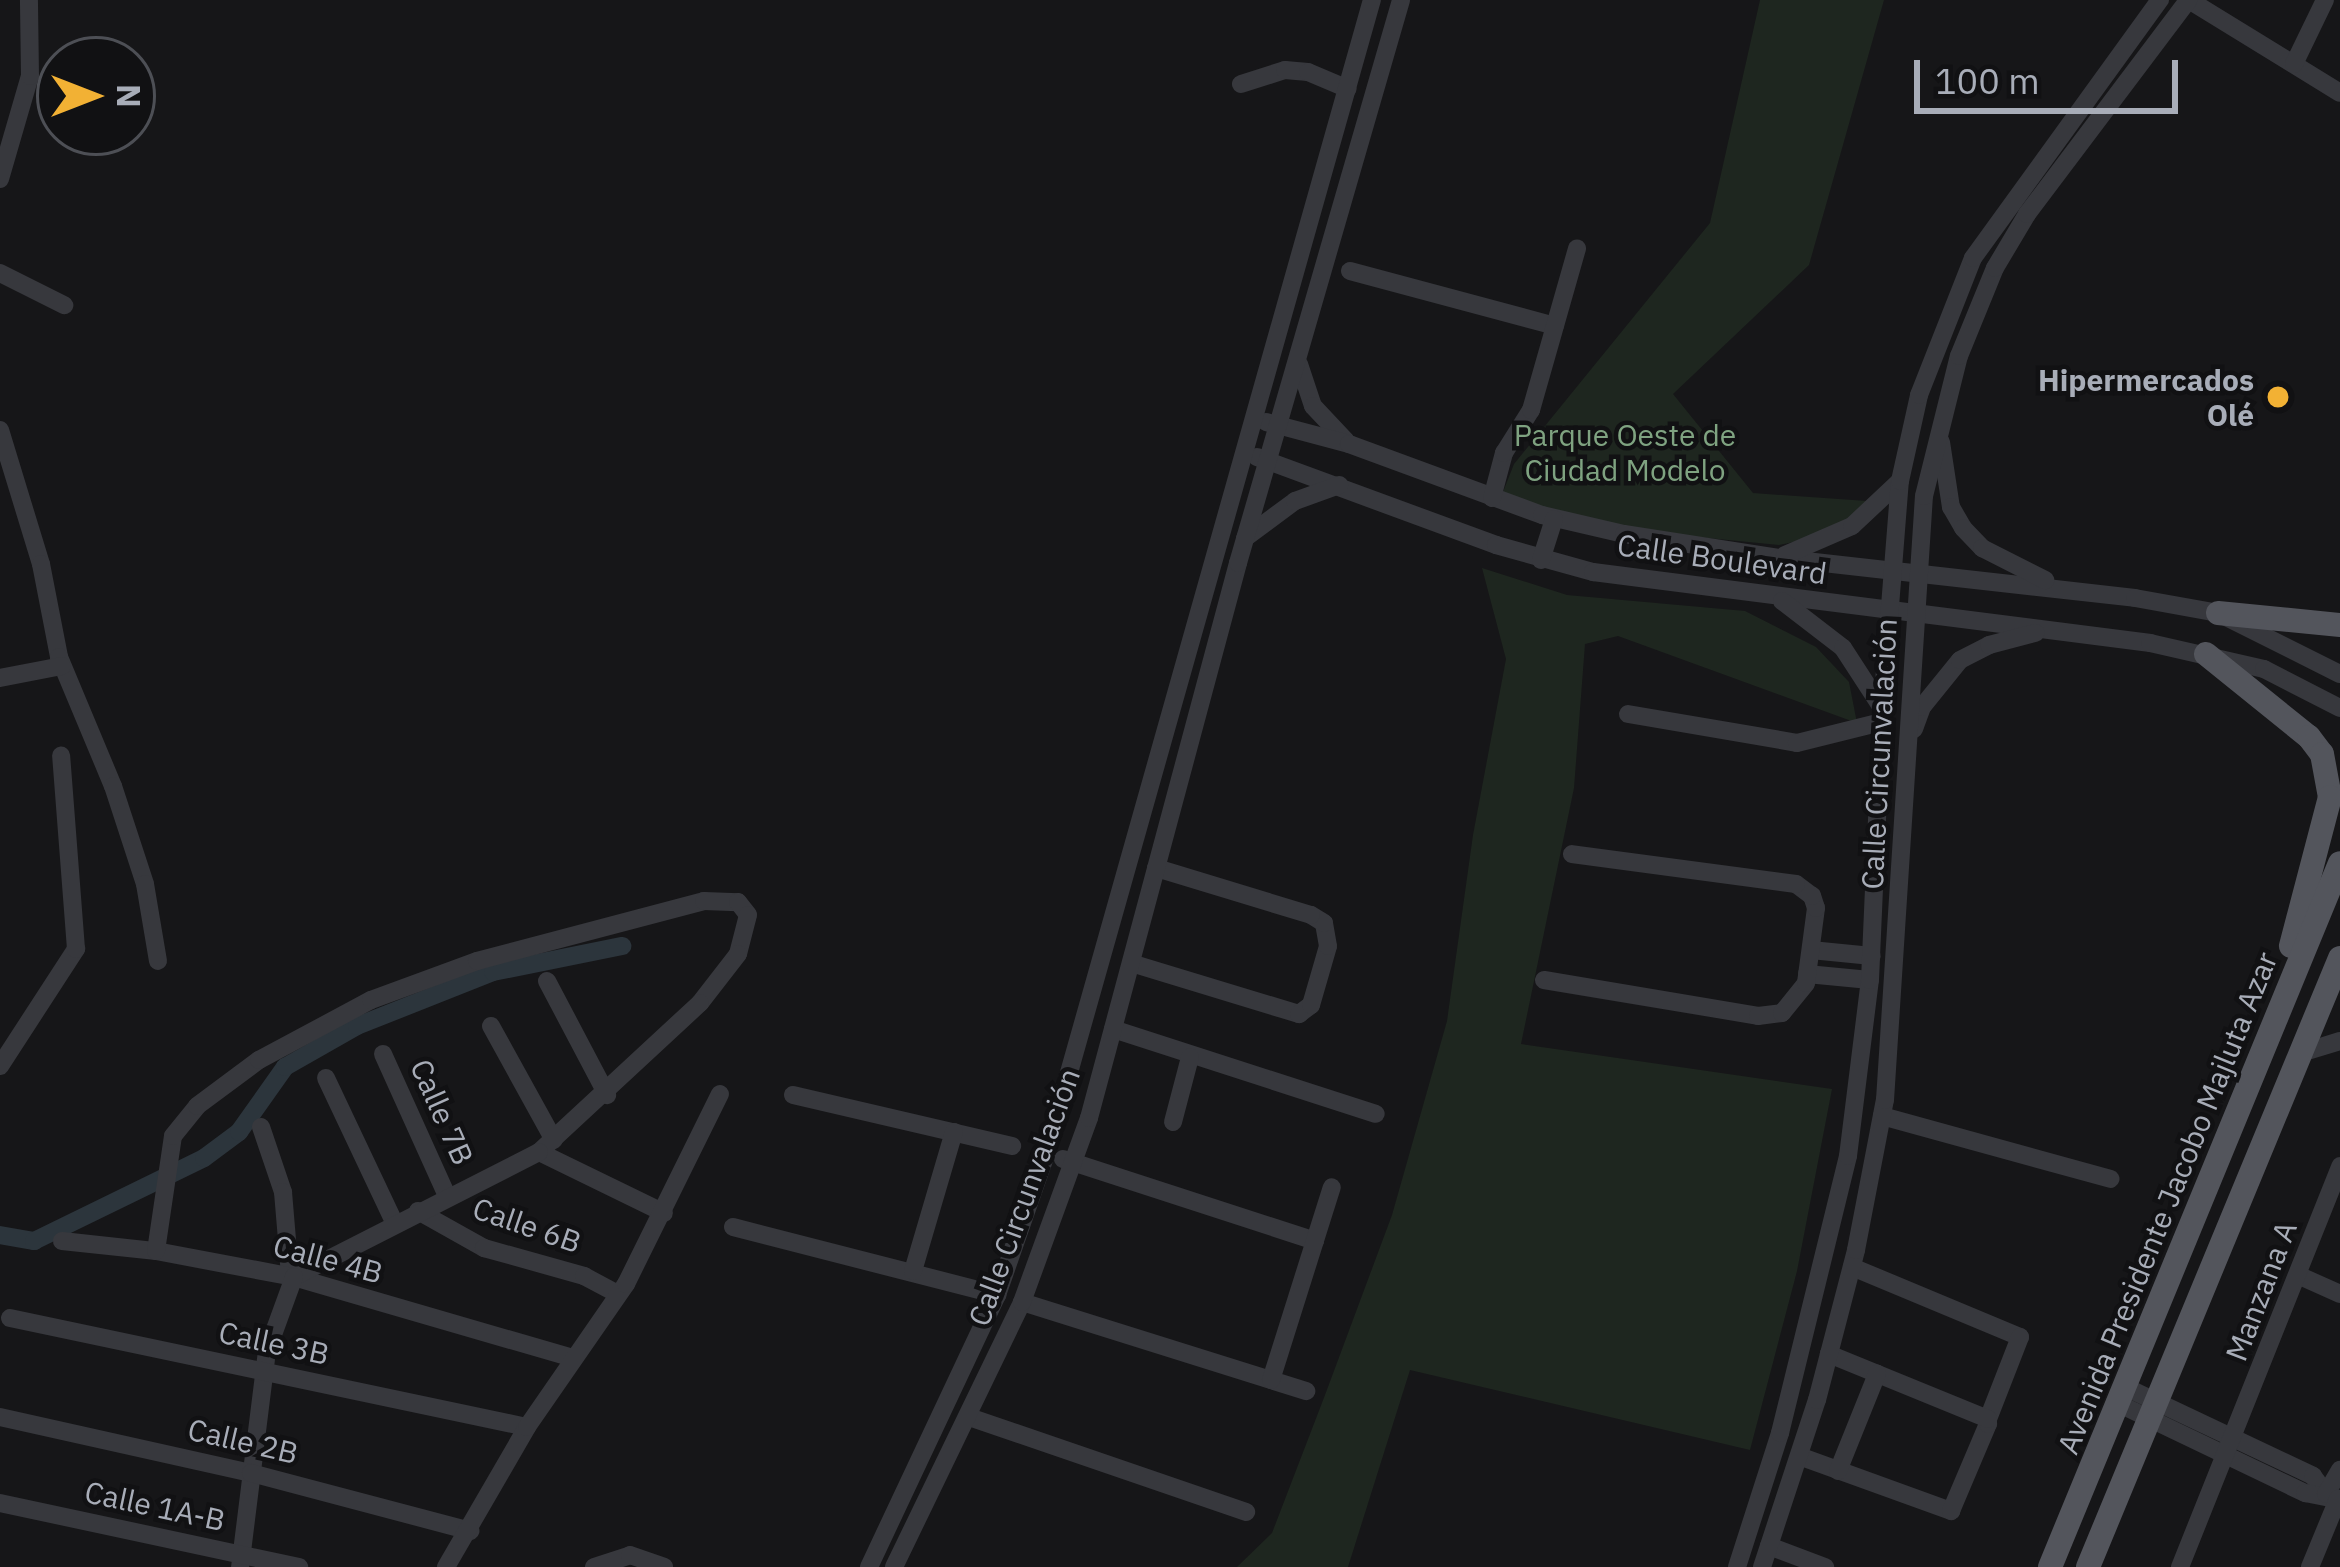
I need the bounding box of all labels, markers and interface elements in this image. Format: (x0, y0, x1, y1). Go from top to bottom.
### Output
north arrow (36, 36, 156, 156)
scale bar (1920, 36, 2184, 110)
text: 100 m (1935, 57, 2040, 104)
text: N (108, 84, 151, 108)
place label: Hipermercados Olé (2038, 362, 2254, 433)
marker: Hipermercados Olé (2265, 384, 2291, 410)
park label: Parque Oeste de Ciudad Modelo (1514, 417, 1736, 488)
street label: Calle Boulevard (1615, 526, 1829, 592)
street label: Calle Circunvalación (1854, 618, 1904, 890)
street label: Avenida Presidente Jacobo Majluta Azar (2049, 947, 2285, 1459)
street label: Calle 7B (403, 1054, 481, 1170)
street label: Calle Circunvalación (961, 1063, 1087, 1331)
street label: Calle 6B (468, 1190, 586, 1260)
street label: Manzana A (2218, 1216, 2304, 1366)
street label: Calle 4B (269, 1227, 387, 1291)
street label: Calle 3B (216, 1314, 332, 1372)
street label: Calle 2B (184, 1411, 302, 1471)
street label: Calle 1A-B (82, 1474, 228, 1538)

